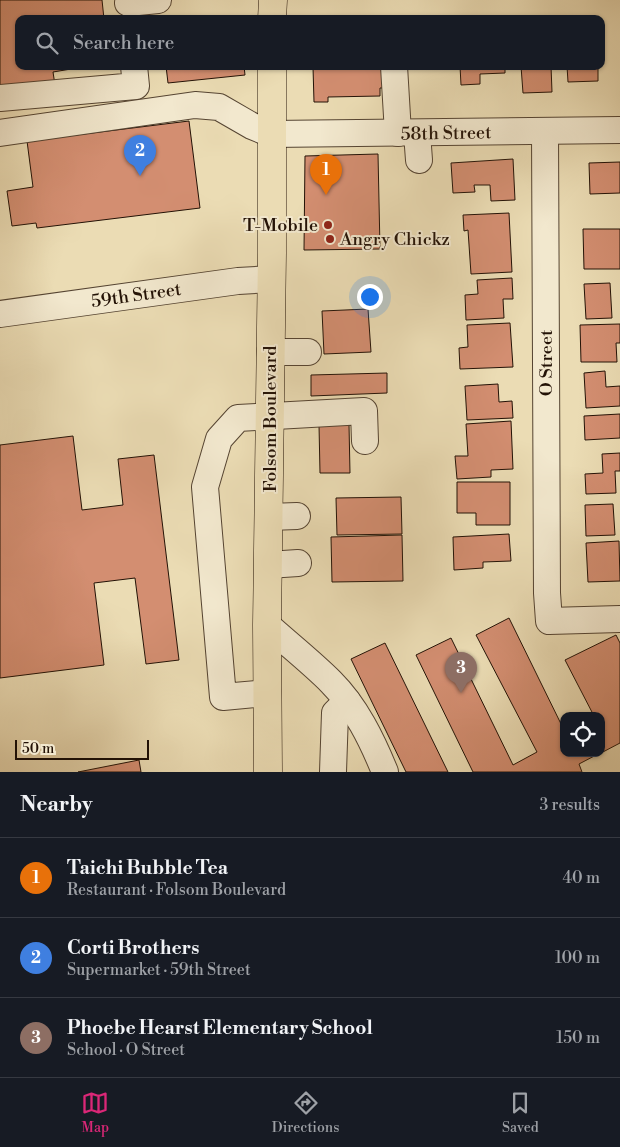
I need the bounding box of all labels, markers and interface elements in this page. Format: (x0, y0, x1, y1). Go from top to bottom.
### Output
search box (15, 15, 605, 70)
icon: search (33, 29, 61, 57)
text: Search here (73, 31, 174, 55)
street label: 58th Street (400, 121, 492, 146)
pin: 2 (124, 135, 156, 176)
pin: 1 (310, 154, 342, 195)
place label: T-Mobile (243, 214, 318, 237)
marker: T-Mobile (322, 219, 334, 231)
place label: Angry Chickz (339, 228, 450, 251)
marker: Angry Chickz (324, 233, 336, 245)
street label: 59th Street (90, 278, 183, 313)
your location (357, 284, 383, 310)
street label: O Street (535, 329, 558, 396)
street label: Folsom Boulevard (259, 345, 282, 492)
pin: 3 (445, 652, 477, 693)
map controls (560, 712, 605, 757)
button: locate (560, 712, 605, 757)
scale bar (15, 737, 149, 760)
text: 50 m (22, 740, 54, 758)
text: Nearby (20, 792, 93, 818)
text: 3 results (539, 795, 600, 815)
text: Taichi Bubble Tea (67, 856, 228, 880)
text: 1 (32, 868, 40, 888)
text: 40 m (563, 868, 600, 888)
text: Restaurant · Folsom Boulevard (67, 880, 286, 900)
text: Corti Brothers (67, 936, 199, 960)
text: 2 (31, 948, 41, 968)
text: 100 m (555, 948, 600, 968)
text: Supermarket · 59th Street (67, 960, 251, 980)
text: Phoebe Hearst Elementary School (67, 1016, 373, 1040)
text: 3 (31, 1028, 41, 1048)
text: 150 m (556, 1028, 600, 1048)
text: School · O Street (67, 1040, 185, 1060)
tab: Map (81, 1089, 109, 1137)
tab: Directions (272, 1089, 339, 1137)
tab: Saved (502, 1089, 539, 1137)

